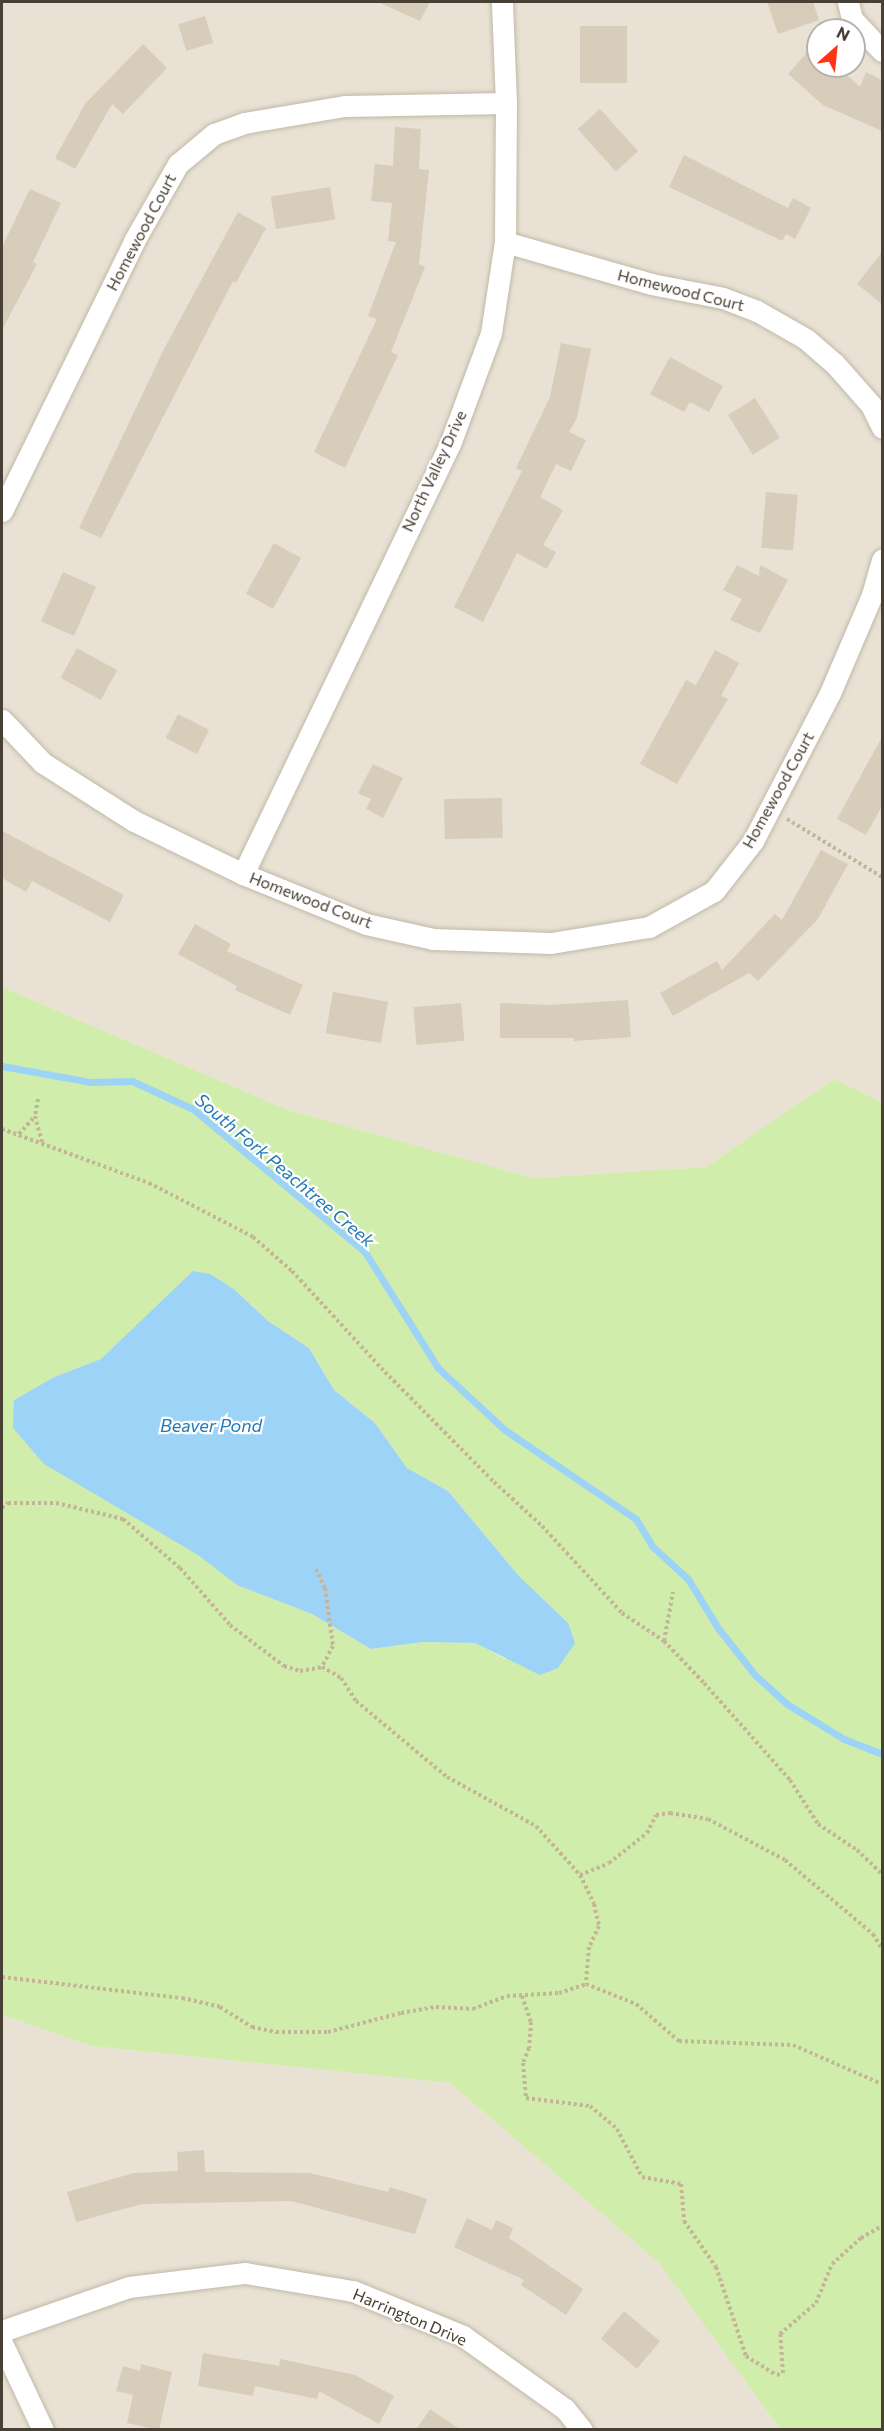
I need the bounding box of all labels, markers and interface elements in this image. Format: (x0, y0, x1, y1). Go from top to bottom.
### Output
north arrow (806, 18, 866, 78)
text: N (834, 22, 853, 44)
street label: Homewood Court (102, 170, 180, 294)
street label: Homewood Court (616, 265, 746, 315)
street label: North Valley Drive (397, 407, 471, 535)
street label: Homewood Court (738, 728, 818, 852)
street label: Homewood Court (247, 868, 375, 932)
water label: South Fork Peachtree Creek (191, 1089, 379, 1251)
water label: Beaver Pond (160, 1414, 262, 1436)
street label: Harrington Drive (350, 2284, 470, 2350)

